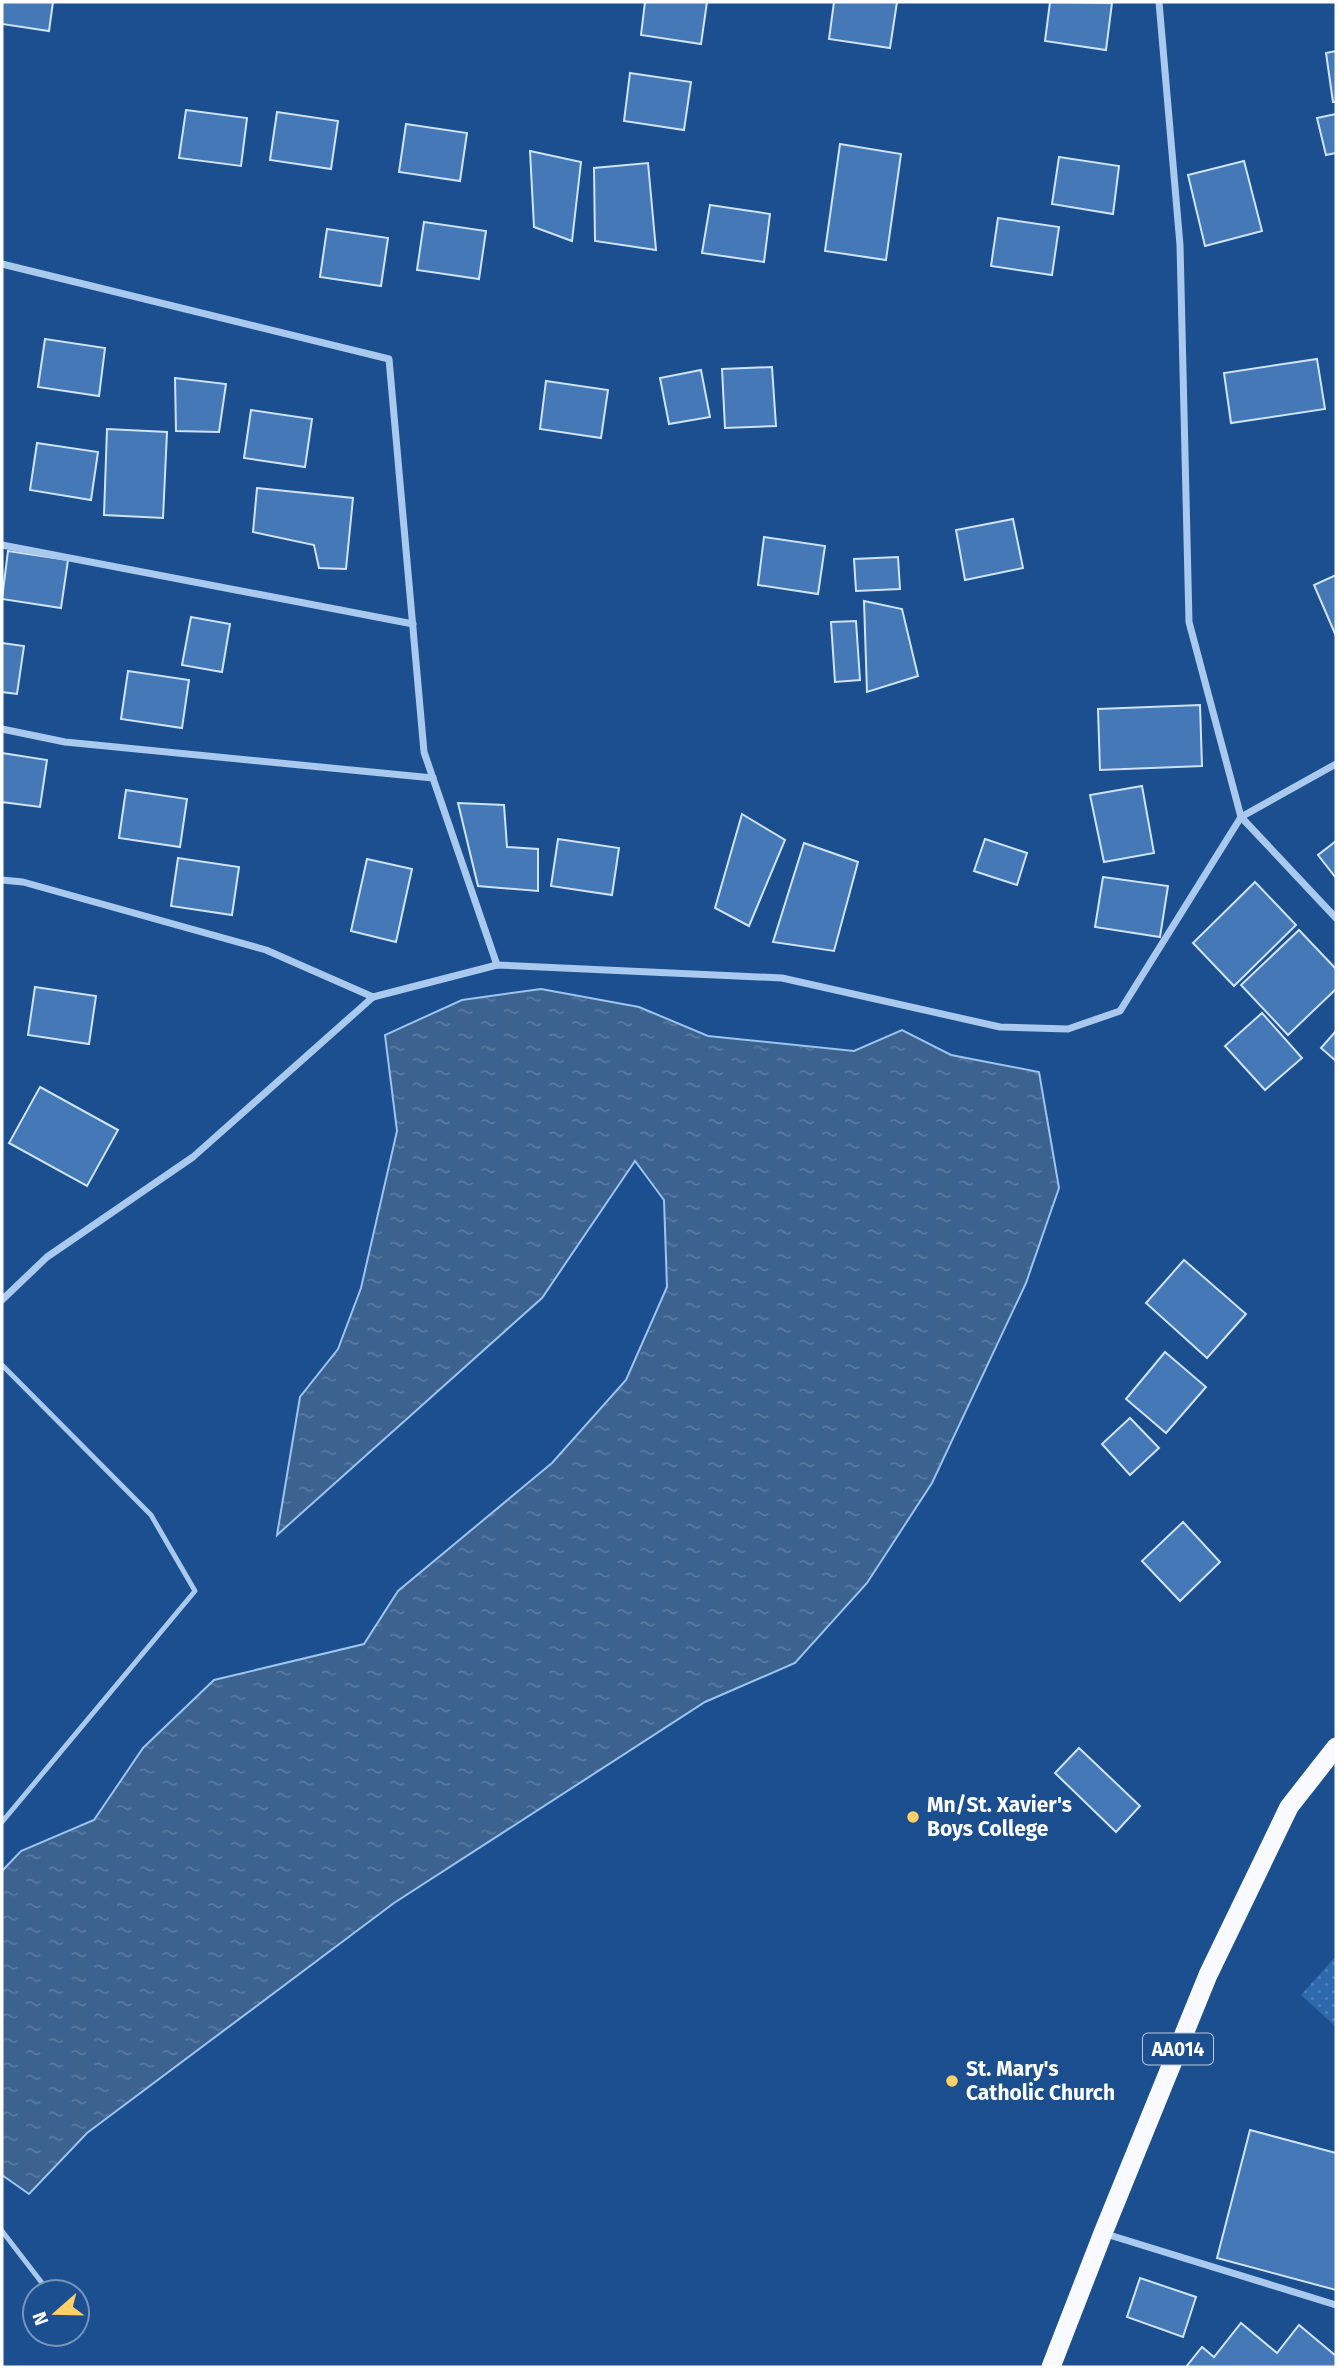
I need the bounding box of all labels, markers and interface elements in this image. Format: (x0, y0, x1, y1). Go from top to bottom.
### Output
place label: Mn/St. Xavier's Boys College (927, 1792, 1072, 1842)
marker: Mn/St. Xavier's Boys College (905, 1809, 921, 1825)
road number: AA014 (1143, 2034, 1213, 2064)
place label: St. Mary's Catholic Church (966, 2056, 1115, 2106)
marker: St. Mary's Catholic Church (944, 2073, 960, 2089)
north arrow (21, 2278, 91, 2348)
text: N (28, 2309, 53, 2329)

